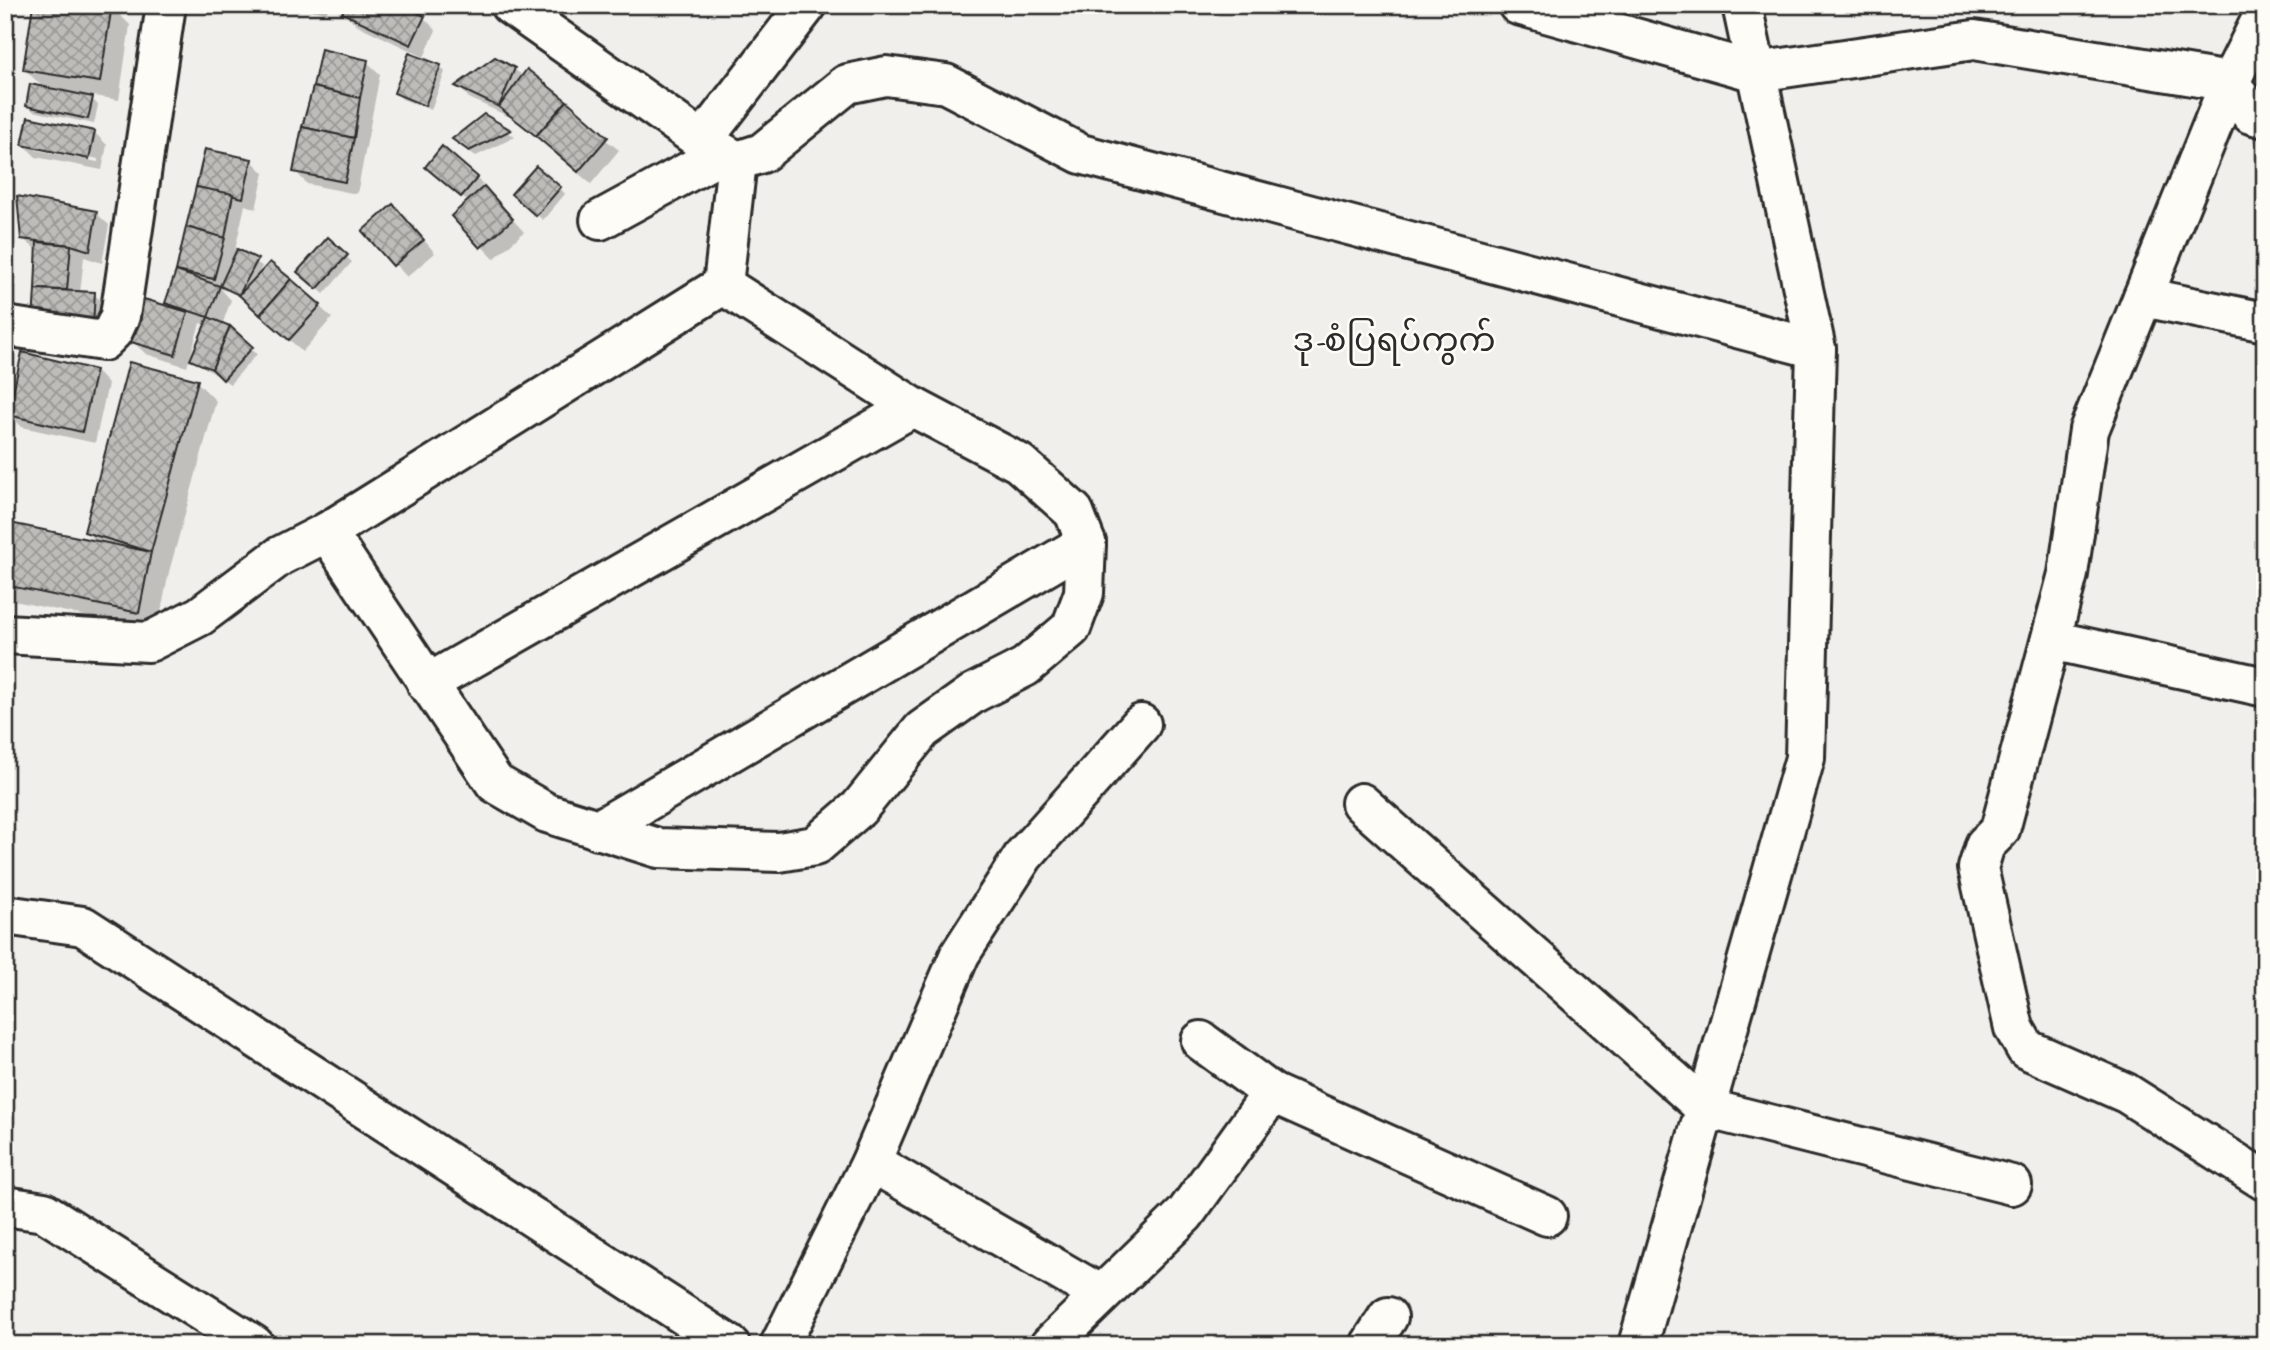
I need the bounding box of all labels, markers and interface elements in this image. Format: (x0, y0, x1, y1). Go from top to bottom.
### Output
district label: ဒု-စံပြရပ်ကွက် (1292, 317, 1496, 366)

